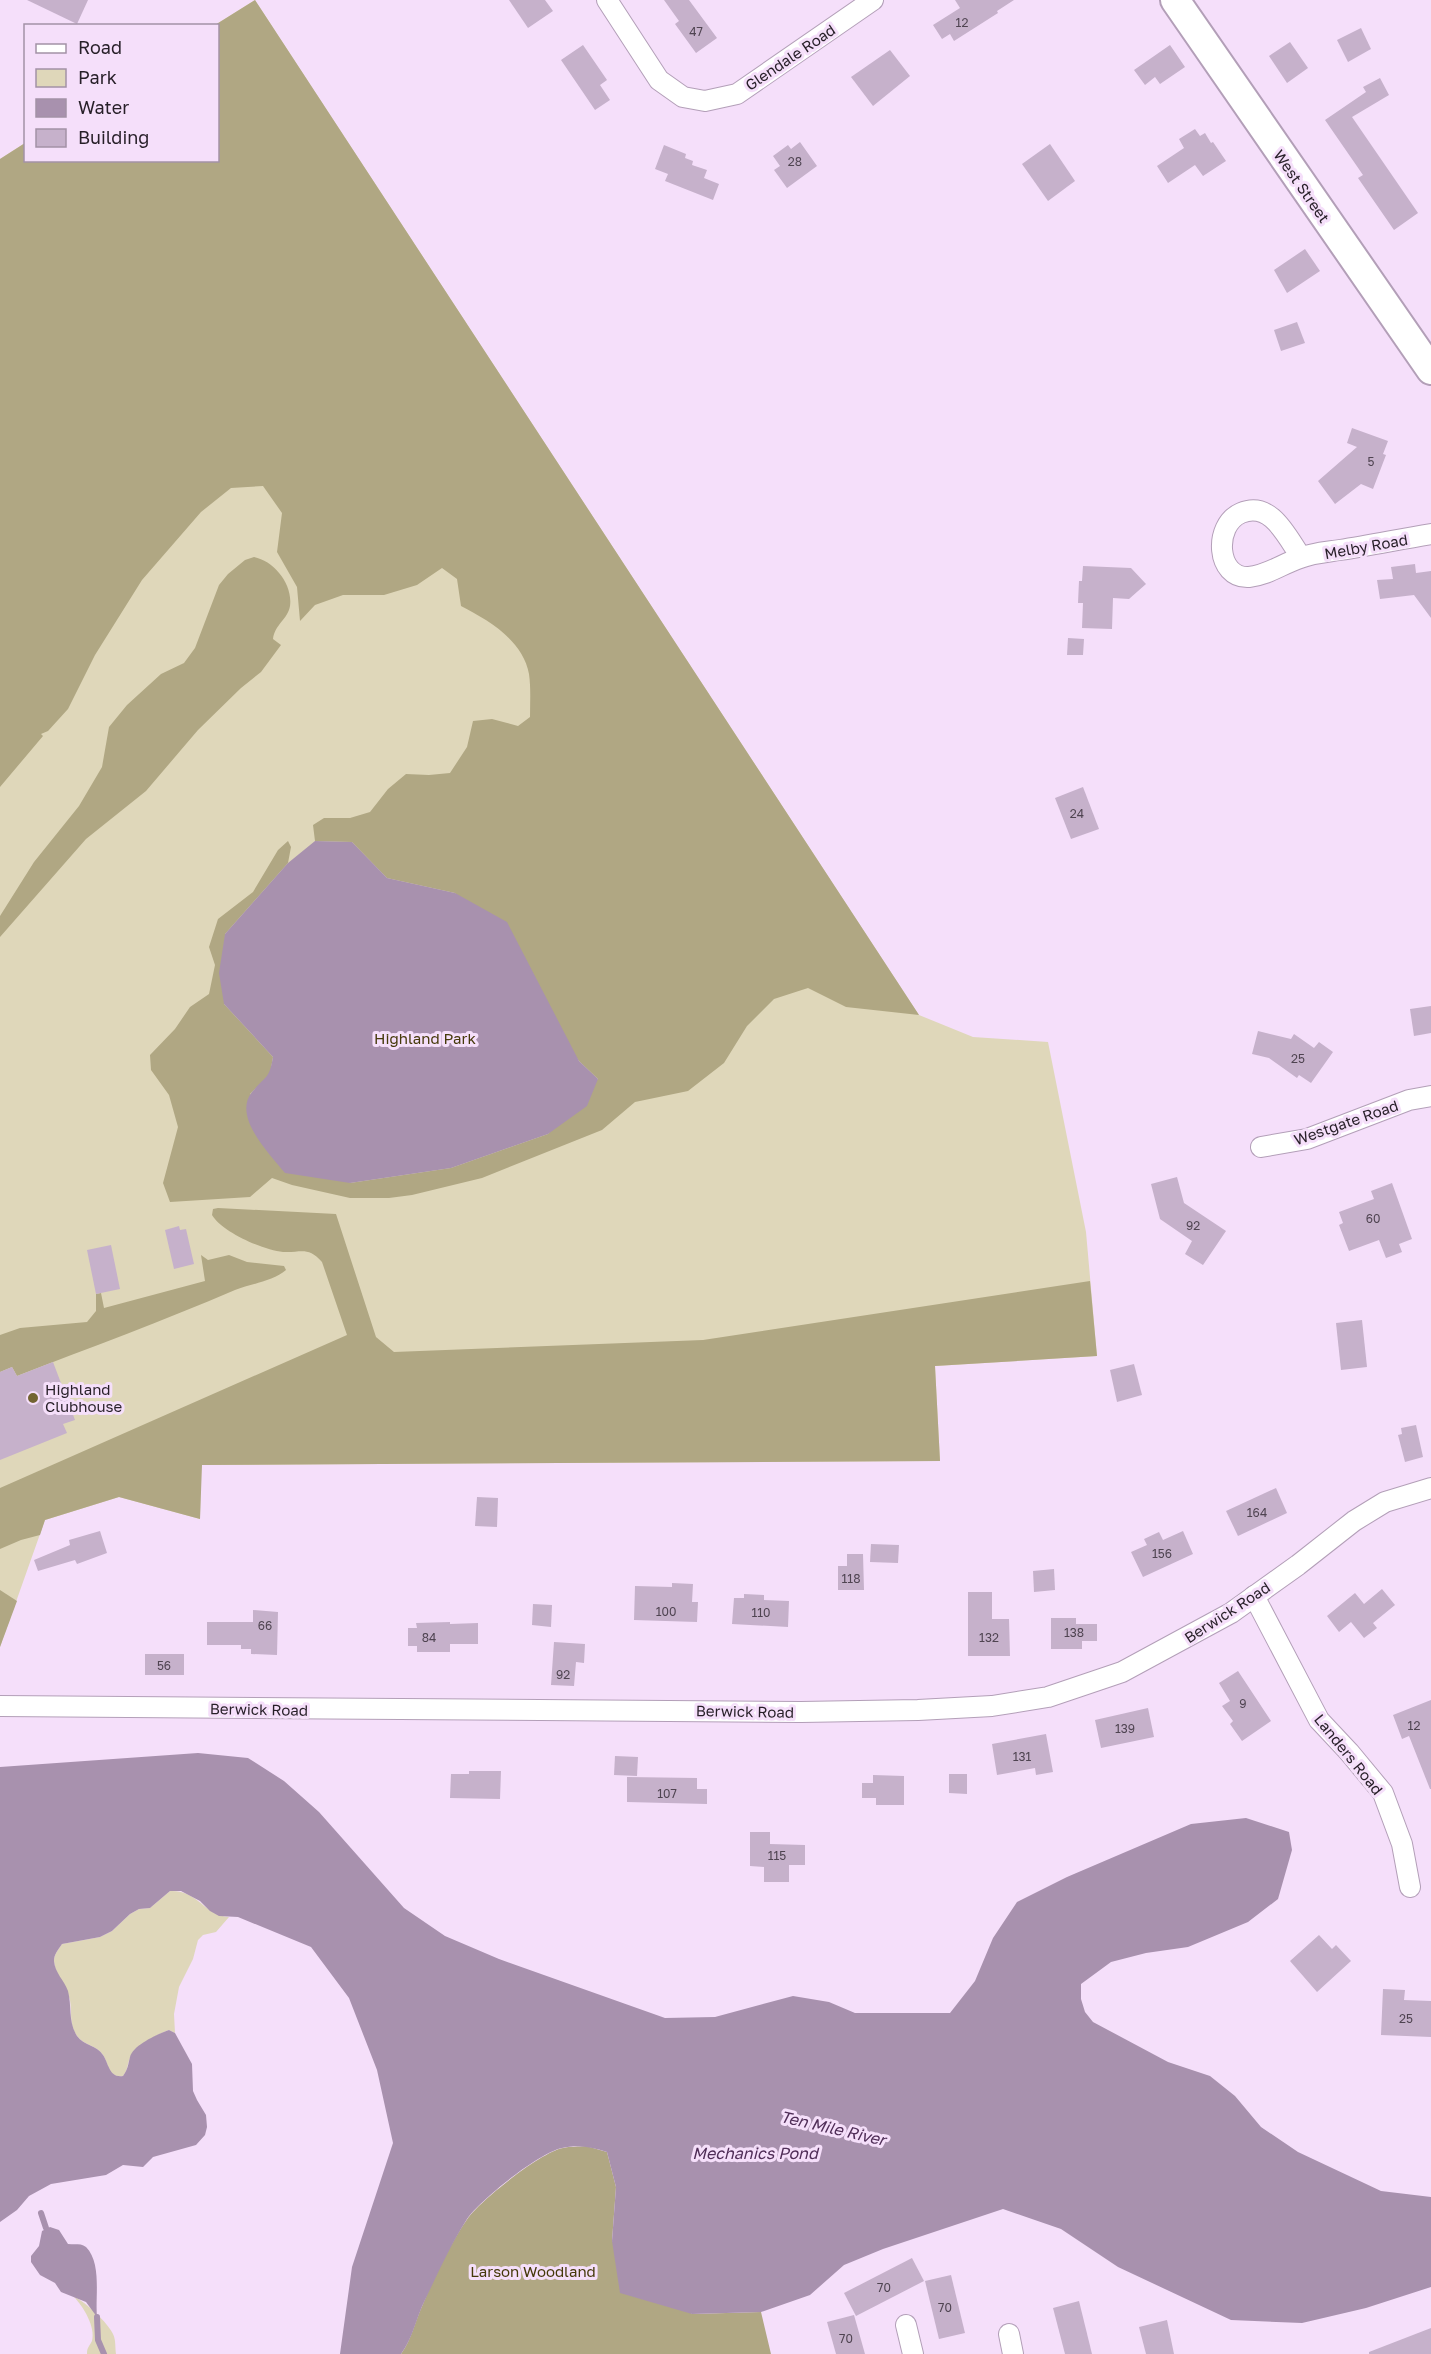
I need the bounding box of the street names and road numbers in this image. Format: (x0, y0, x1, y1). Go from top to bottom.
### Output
street label: Glendale Road (742, 20, 838, 94)
street label: West Street (1270, 146, 1334, 226)
street label: Melby Road (1323, 530, 1409, 562)
street label: Westgate Road (1291, 1096, 1401, 1148)
street label: Berwick Road (1181, 1578, 1273, 1646)
street label: Berwick Road (210, 1699, 308, 1719)
street label: Berwick Road (696, 1701, 794, 1721)
street label: Landers Road (1311, 1710, 1387, 1798)

